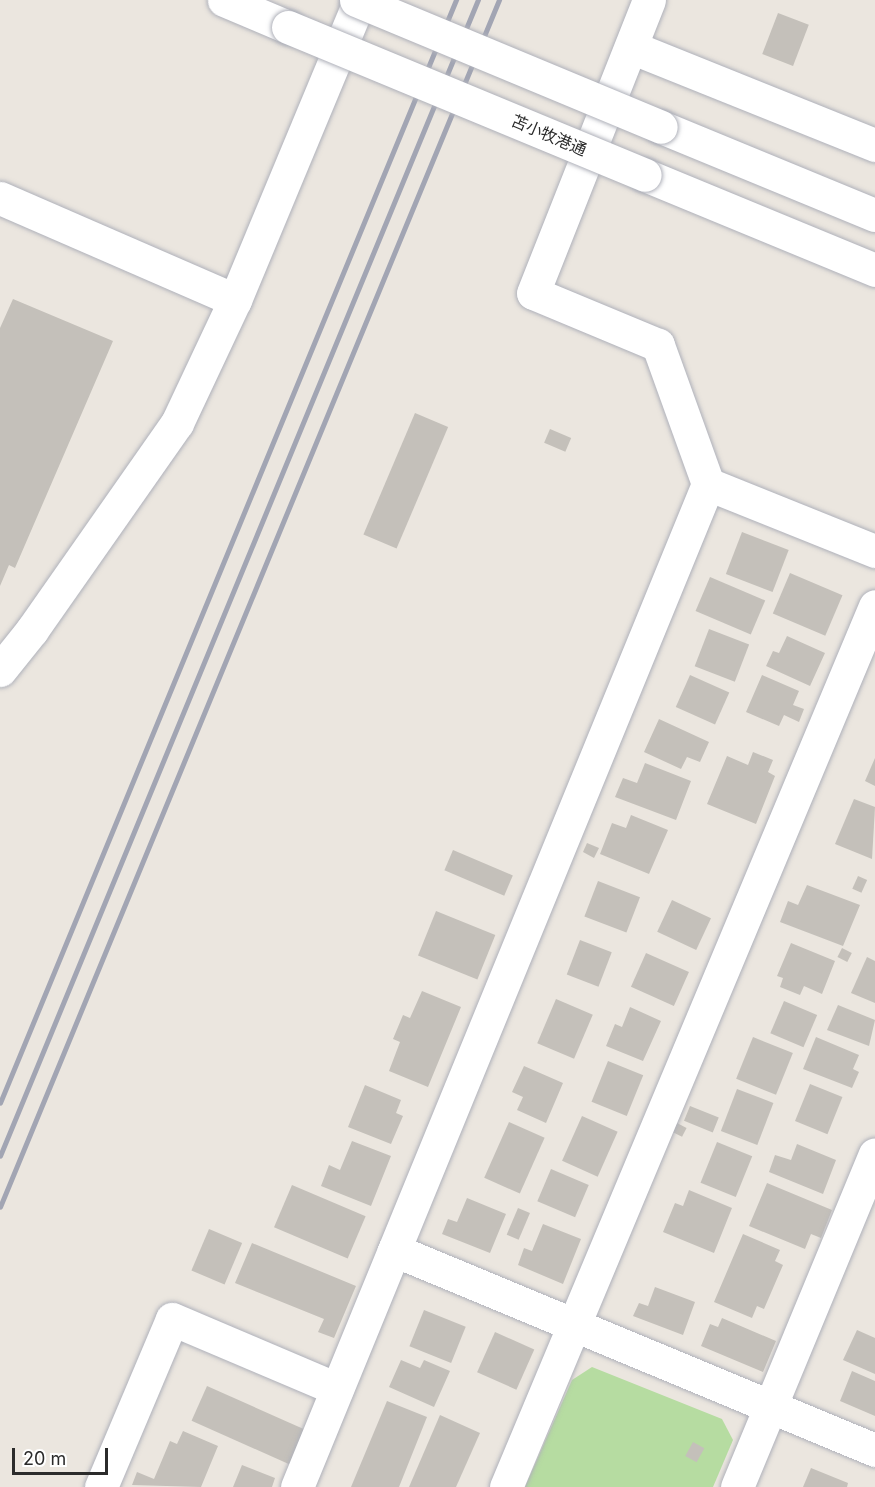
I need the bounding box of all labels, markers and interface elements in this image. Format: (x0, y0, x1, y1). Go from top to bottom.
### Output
street label: 苫小牧港通 (508, 111, 590, 159)
scale bar (15, 1436, 111, 1474)
text: 20 m (23, 1448, 66, 1469)

